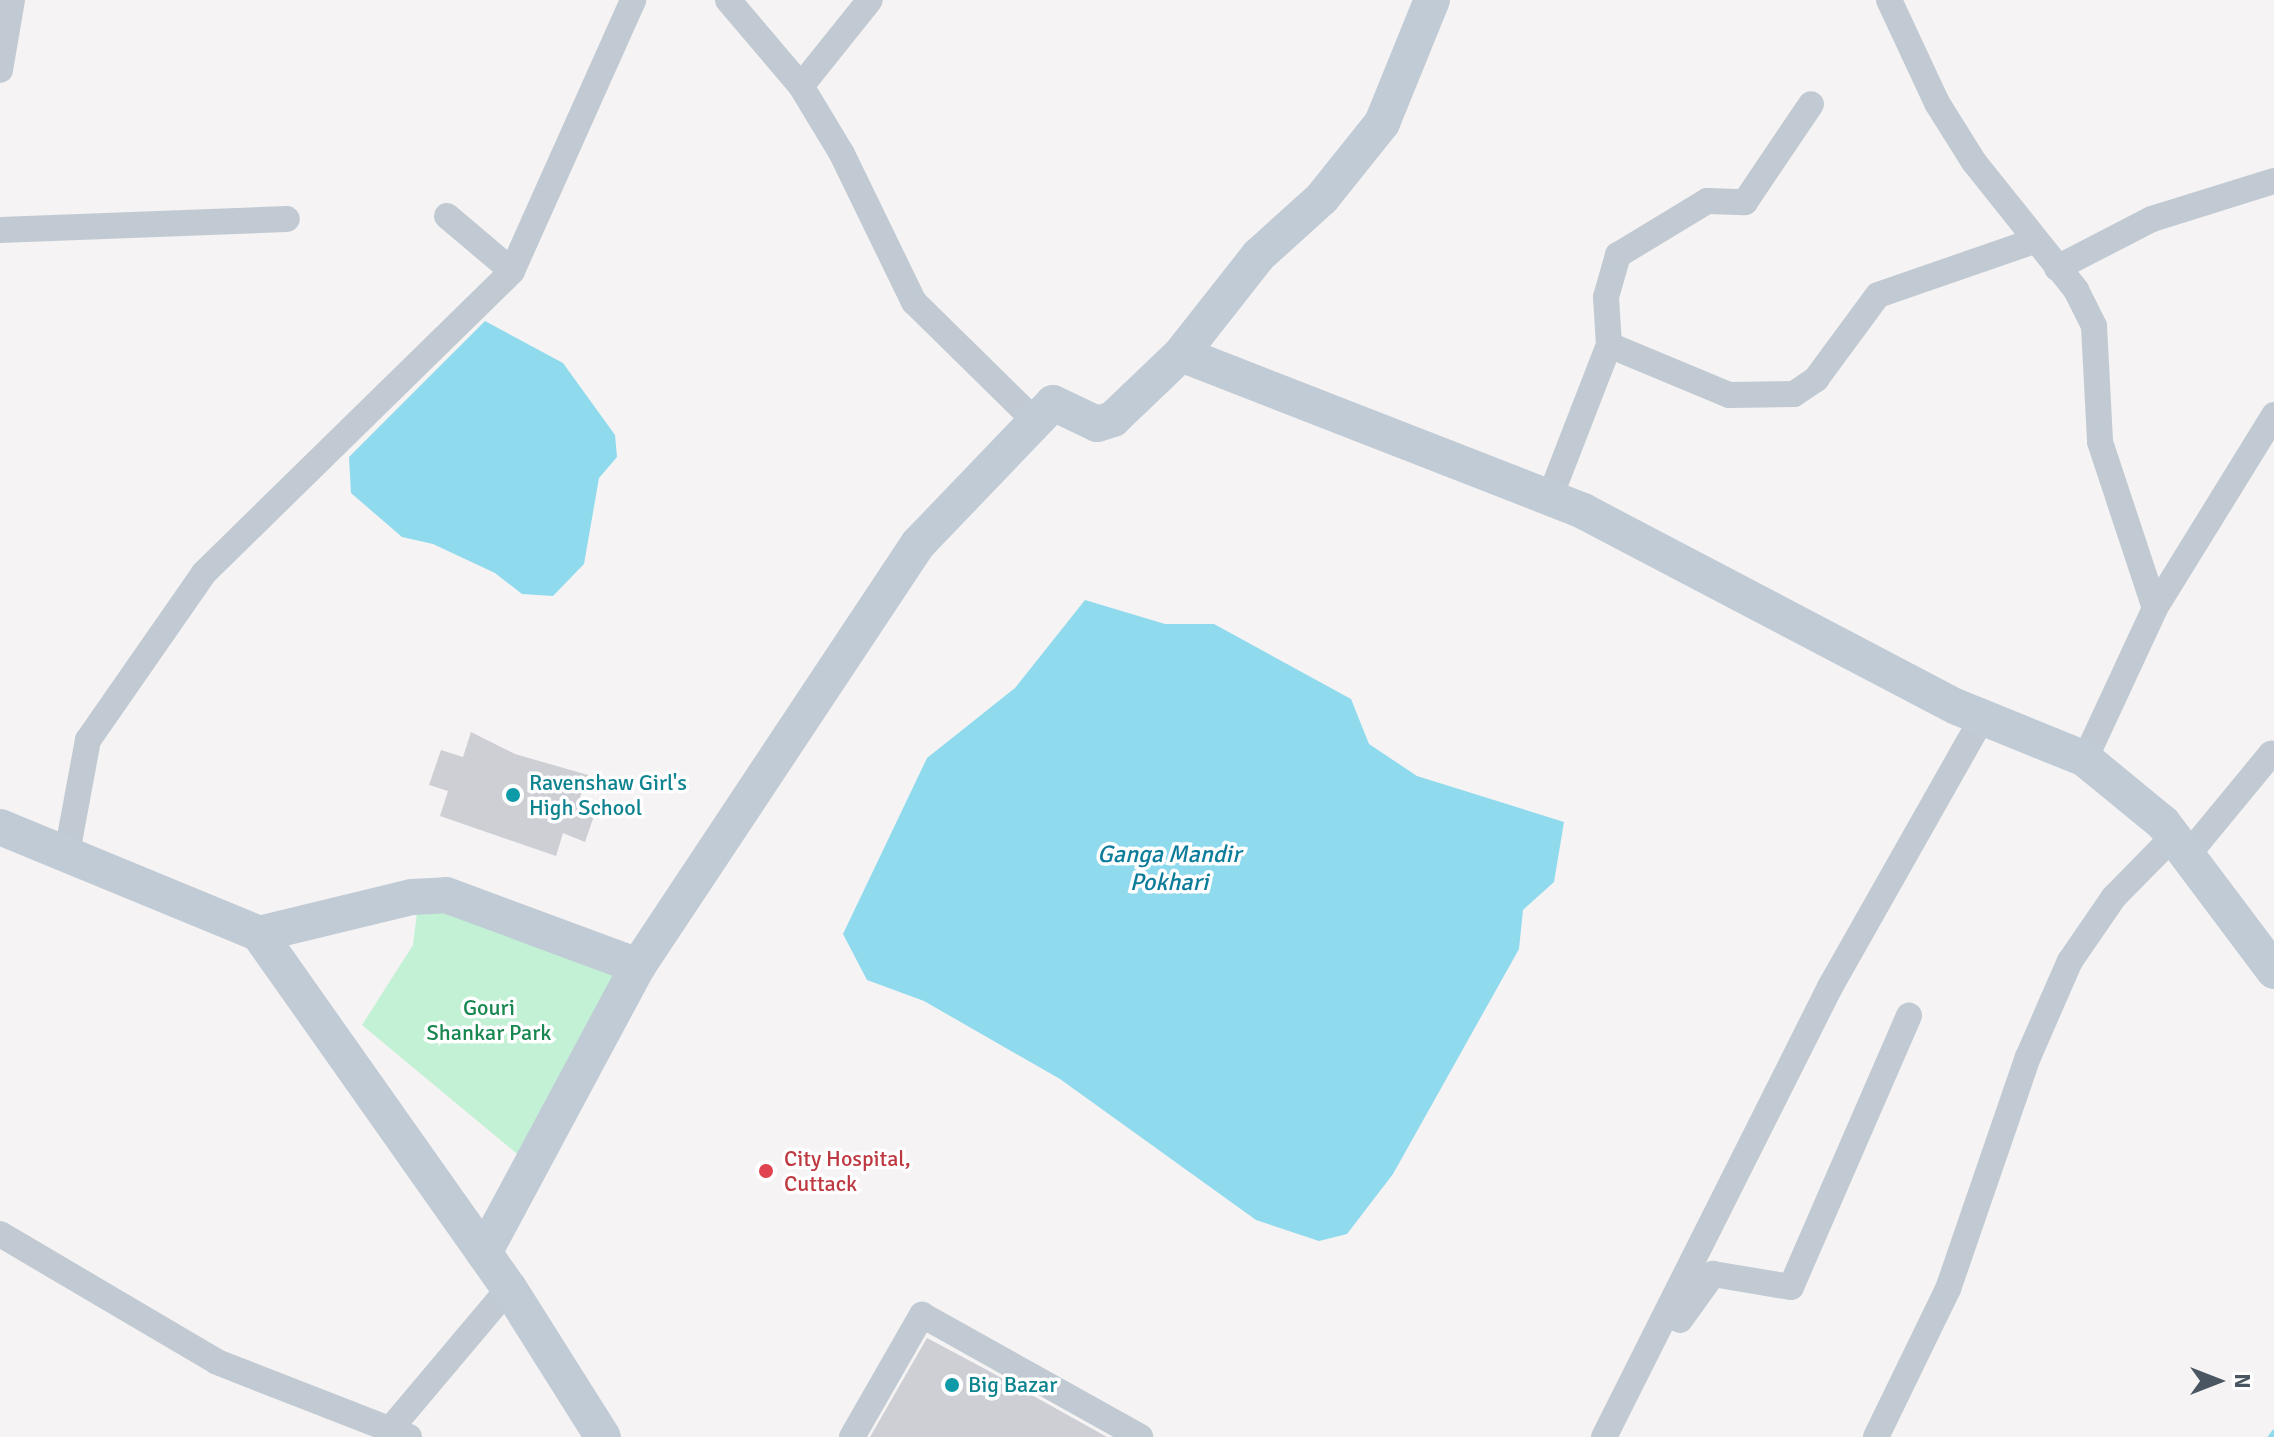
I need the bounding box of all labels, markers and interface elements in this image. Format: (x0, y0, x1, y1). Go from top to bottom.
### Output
place label: Ravenshaw Girl's High School (529, 769, 687, 820)
marker: Ravenshaw Girl's High School (504, 786, 522, 804)
water label: Ganga Mandir Pokhari (1097, 841, 1241, 897)
park label: Gouri Shankar Park (427, 994, 551, 1046)
place label: City Hospital, Cuttack (784, 1145, 911, 1196)
marker: City Hospital, Cuttack (755, 1160, 777, 1182)
north arrow (2178, 1341, 2258, 1421)
place label: Big Bazar (968, 1372, 1057, 1398)
text: N (2229, 1373, 2256, 1389)
marker: Big Bazar (943, 1376, 961, 1394)

